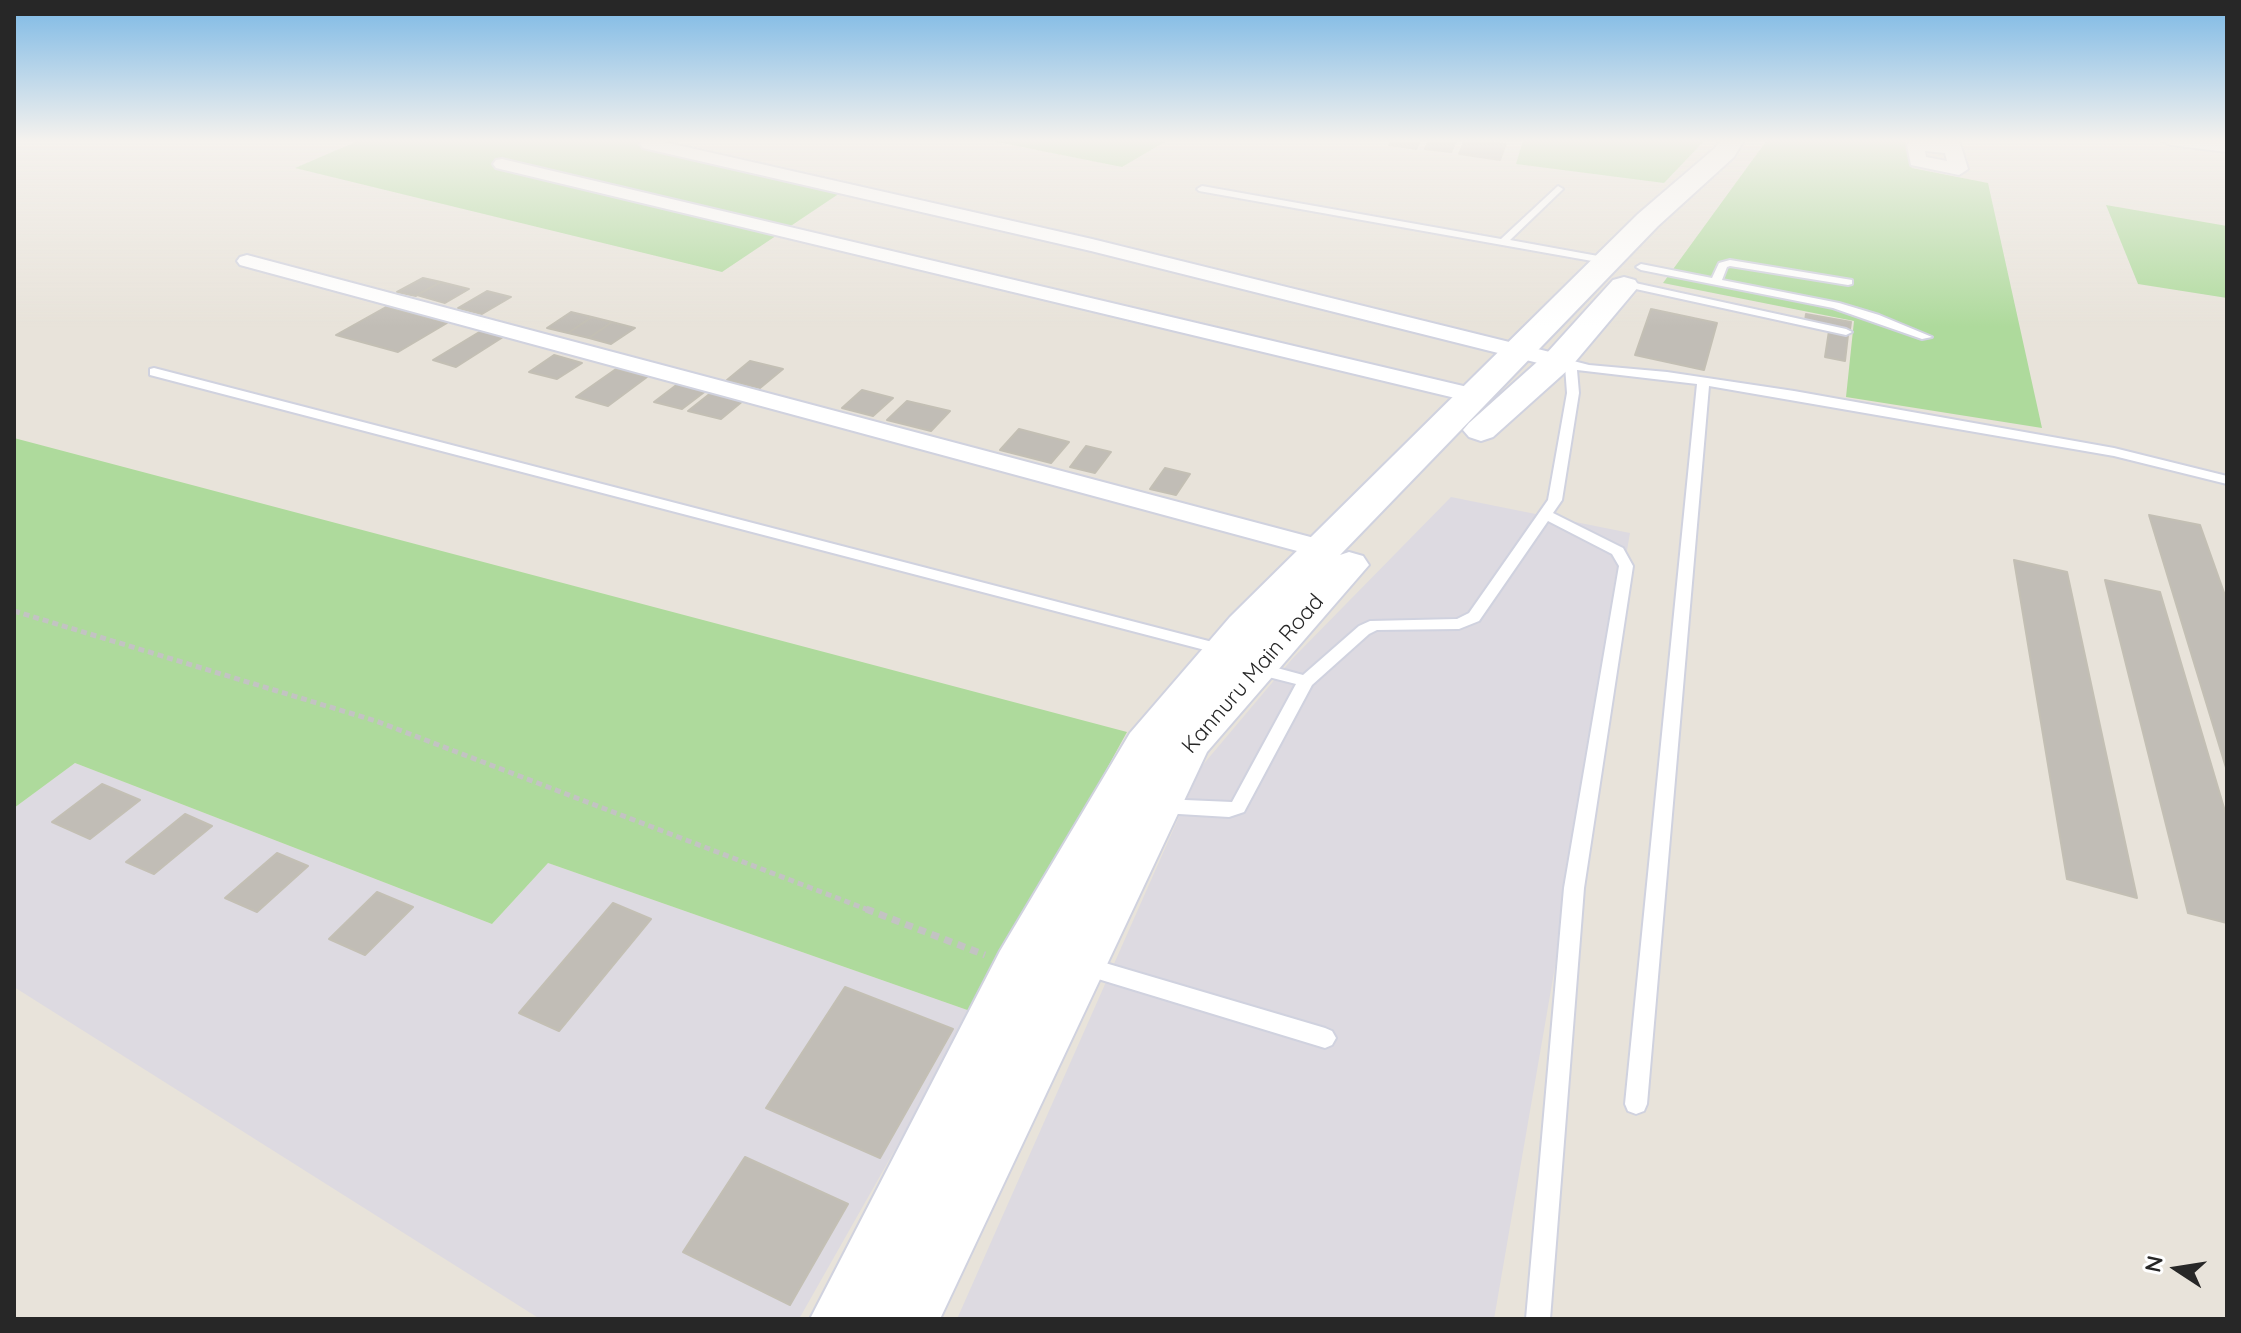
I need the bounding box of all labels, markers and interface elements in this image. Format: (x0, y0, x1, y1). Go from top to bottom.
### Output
street label: Kannuru Main Road (1177, 589, 1329, 759)
north arrow (2137, 1229, 2217, 1309)
text: N (2138, 1253, 2169, 1275)

